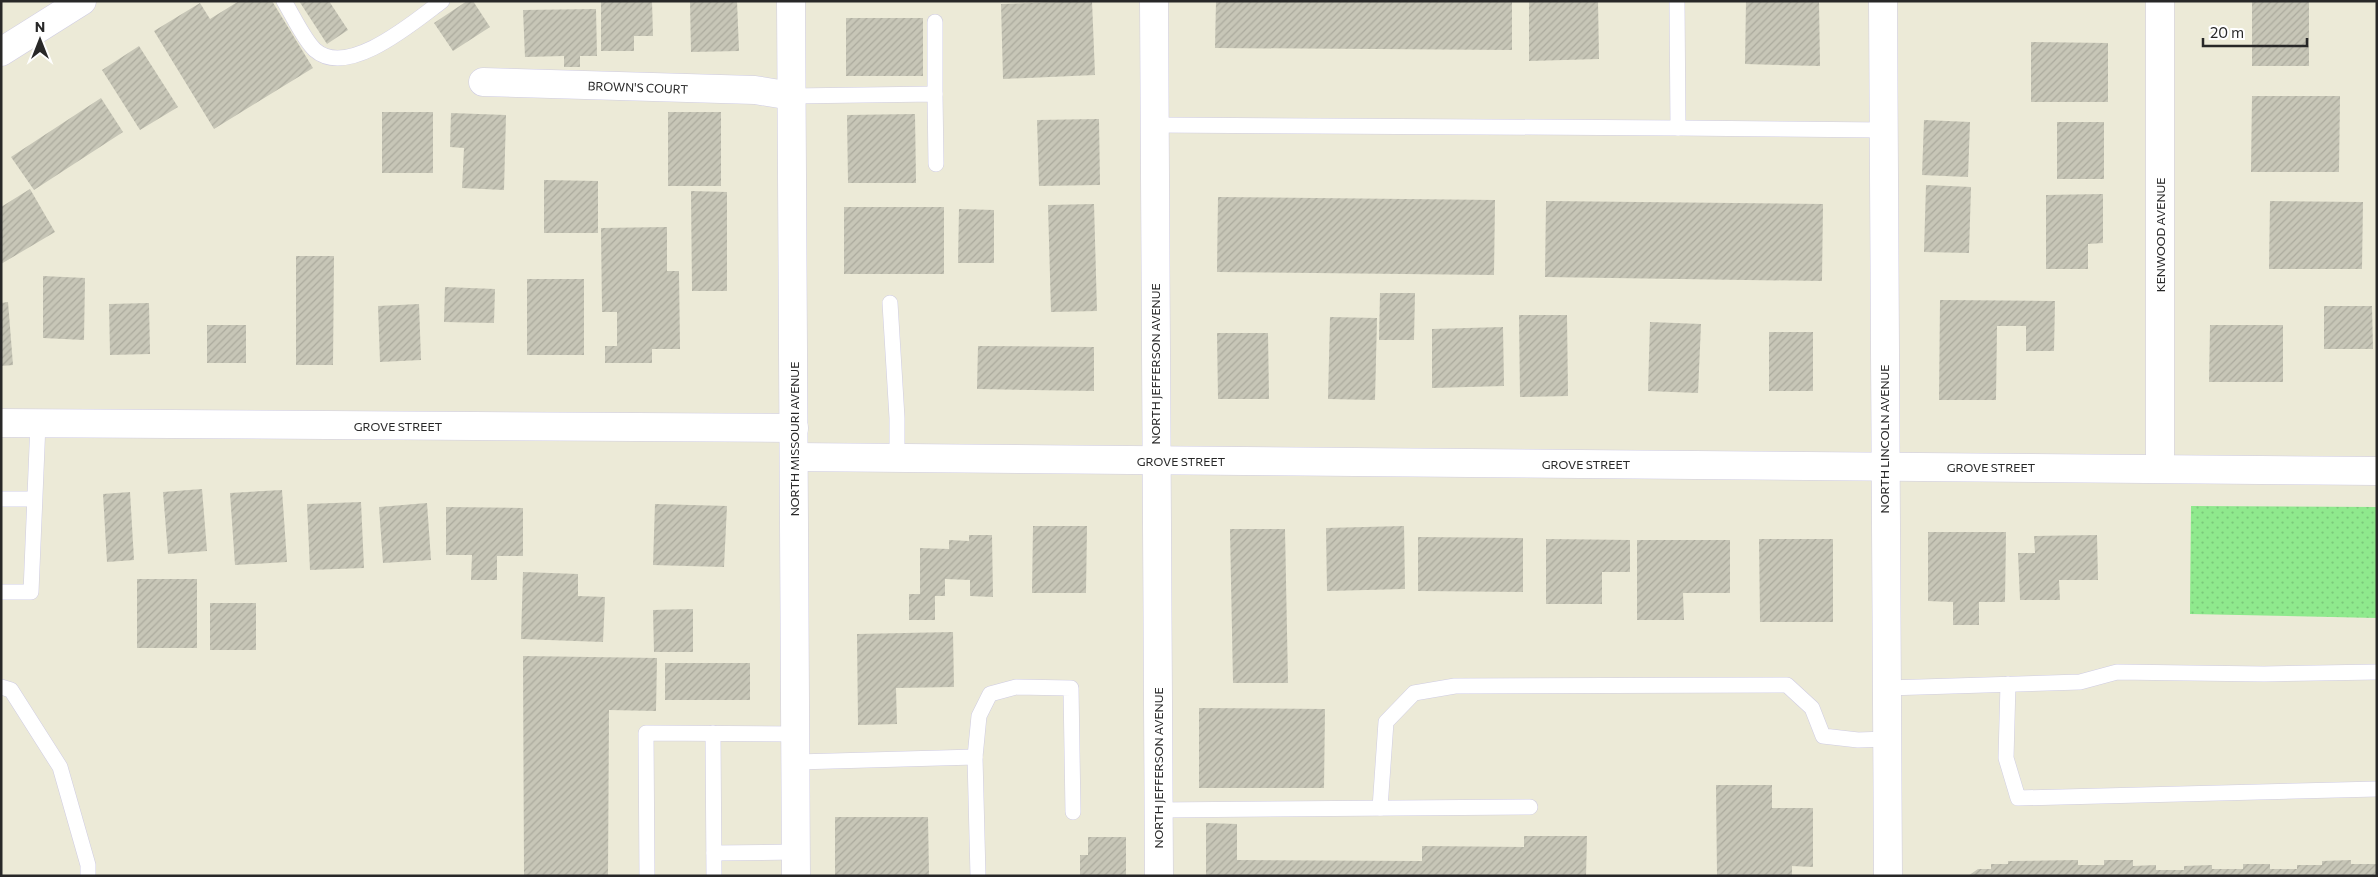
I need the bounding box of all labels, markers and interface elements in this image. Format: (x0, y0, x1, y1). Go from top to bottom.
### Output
north arrow (15, 15, 65, 65)
scale bar (2203, 15, 2307, 47)
text: N (35, 18, 45, 35)
text: 20 m (2210, 23, 2244, 41)
street label: BROWN'S COURT (588, 78, 689, 96)
street label: KENWOOD AVENUE (2153, 178, 2167, 292)
street label: NORTH JEFFERSON AVENUE (1148, 283, 1163, 445)
street label: NORTH MISSOURI AVENUE (787, 362, 801, 516)
street label: NORTH LINCOLN AVENUE (1877, 365, 1891, 513)
street label: GROVE STREET (354, 419, 443, 433)
street label: GROVE STREET (1137, 454, 1226, 468)
street label: GROVE STREET (1542, 457, 1631, 471)
street label: GROVE STREET (1947, 460, 2036, 474)
street label: NORTH JEFFERSON AVENUE (1151, 687, 1166, 849)

